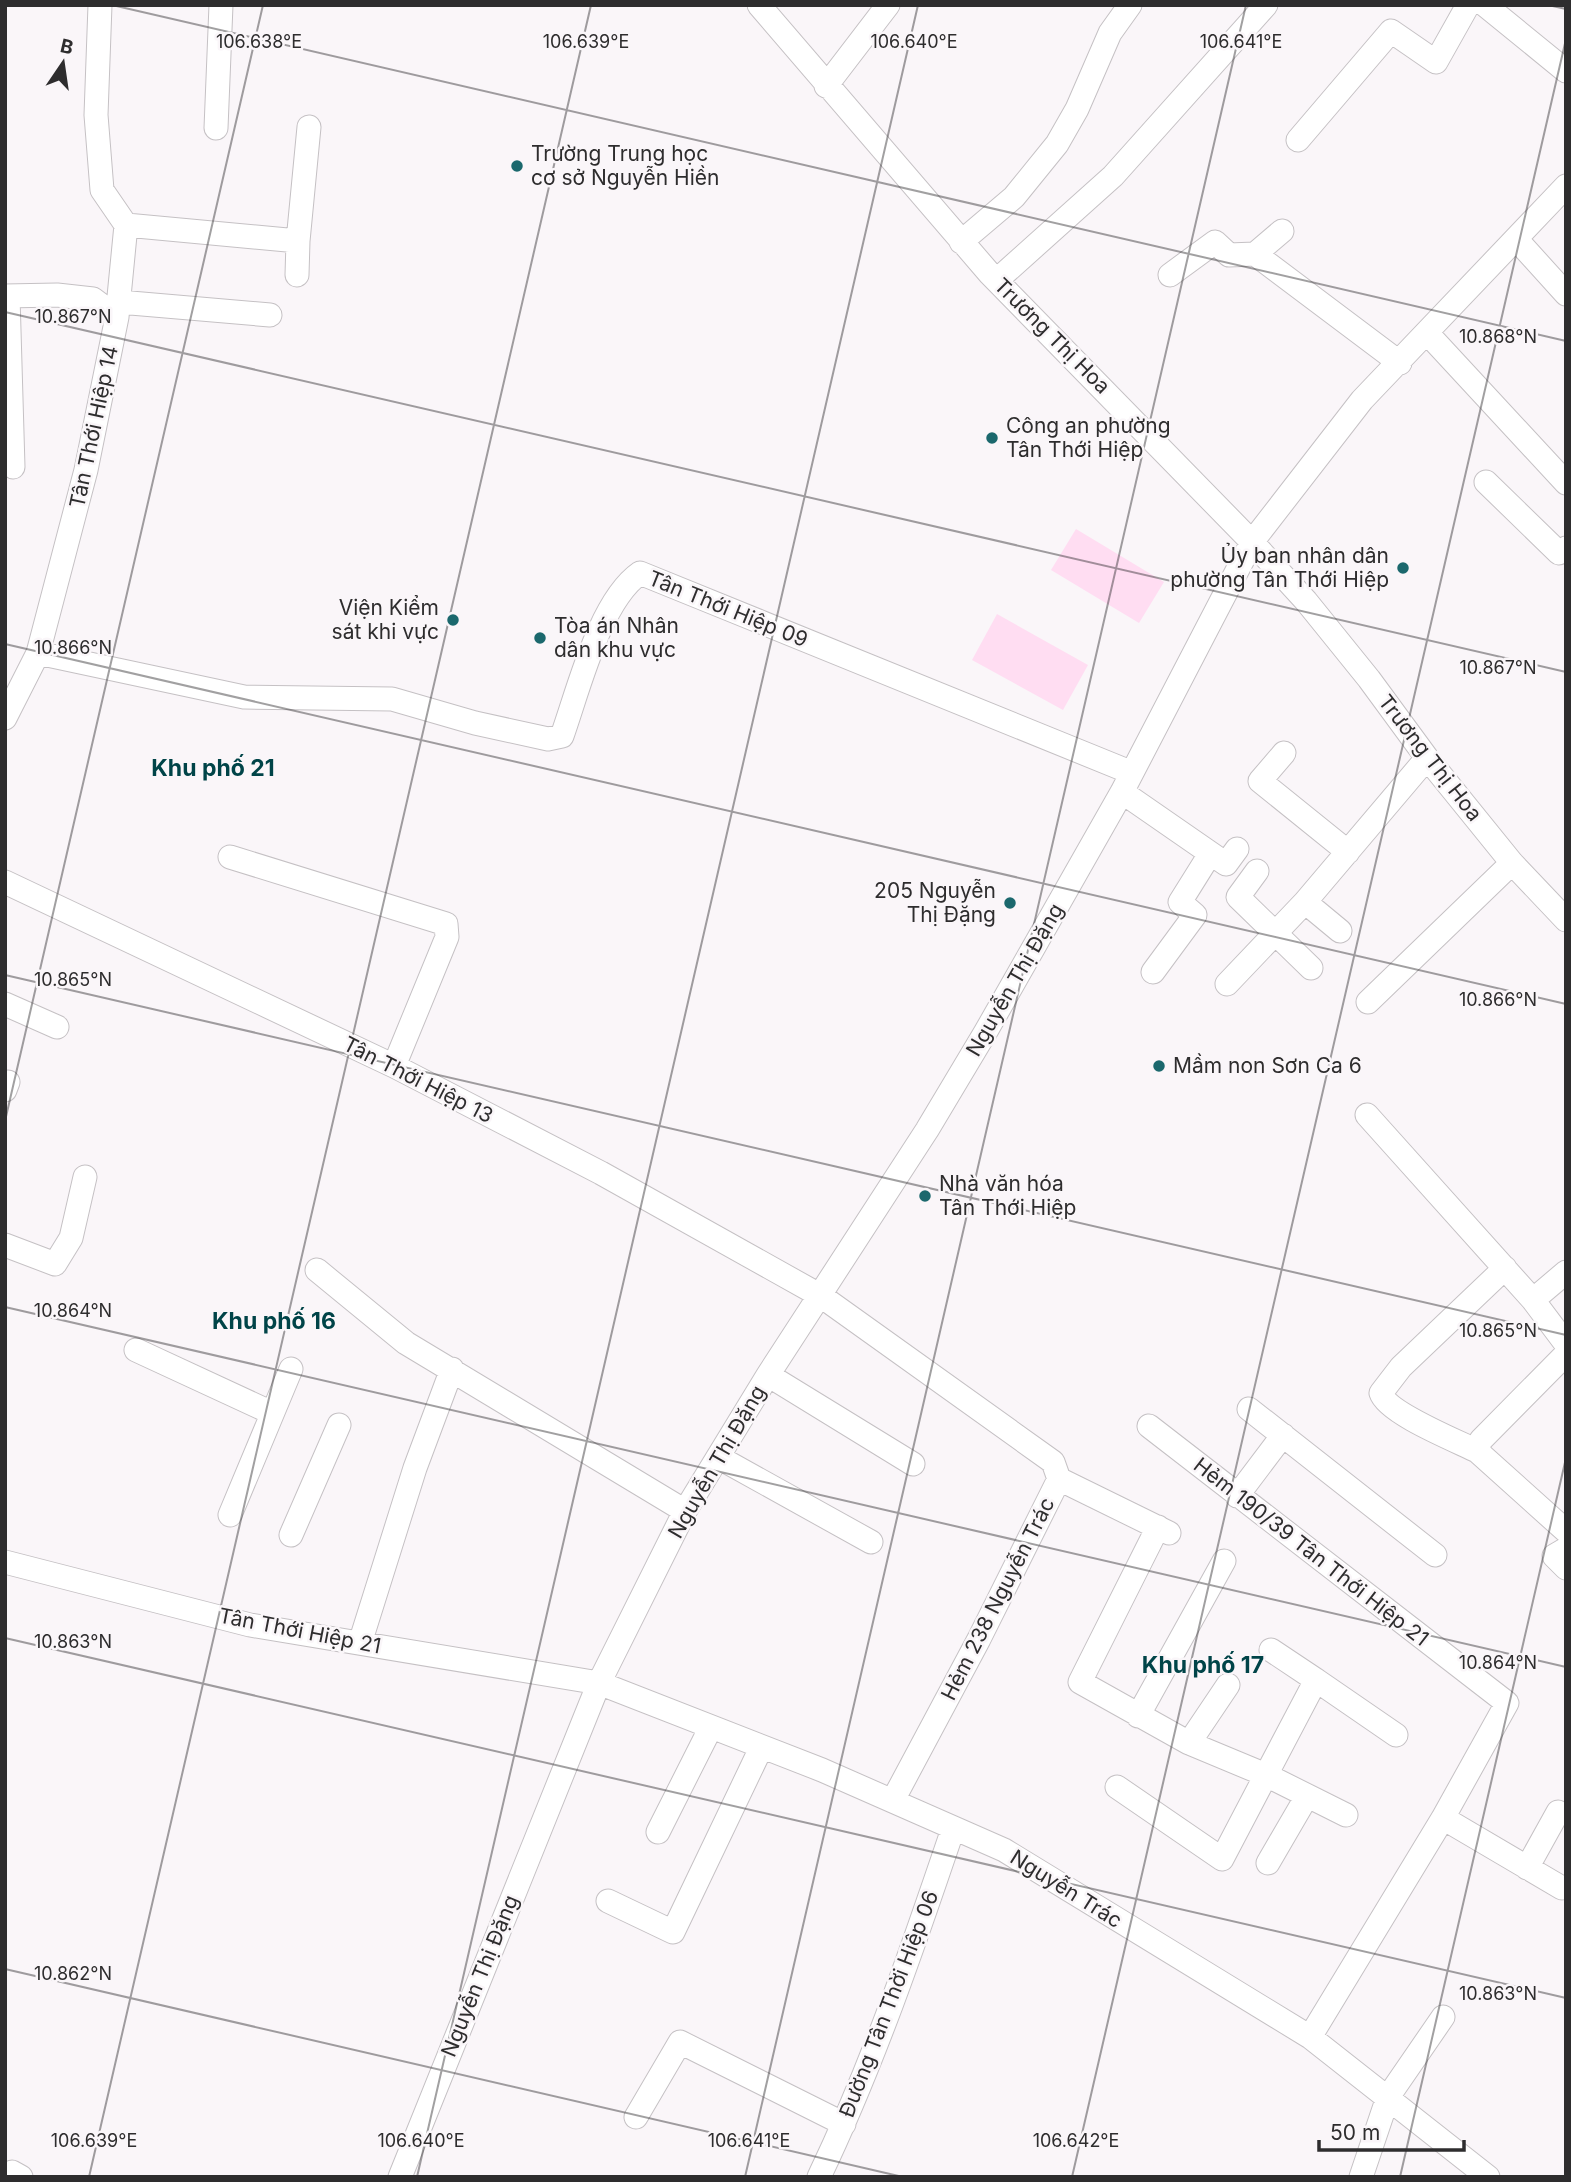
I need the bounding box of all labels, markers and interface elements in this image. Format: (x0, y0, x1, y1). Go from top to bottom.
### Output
north arrow (28, 28, 98, 98)
text: 106.638°E (216, 31, 302, 52)
text: 106.639°E (543, 31, 629, 52)
text: 106.640°E (870, 31, 958, 52)
text: 106.641°E (1200, 31, 1282, 52)
text: B (58, 34, 75, 60)
place label: Trường Trung học cơ sở Nguyễn Hiền (531, 141, 719, 190)
marker: Trường Trung học cơ sở Nguyễn Hiền (509, 158, 525, 174)
street label: Trương Thị Hoa (989, 273, 1115, 399)
text: 10.867°N (34, 306, 112, 327)
text: 10.868°N (1459, 326, 1537, 347)
street label: Tân Thới Hiệp 14 (64, 343, 123, 510)
place label: Công an phường Tân Thới Hiệp (1006, 413, 1171, 462)
marker: Công an phường Tân Thới Hiệp (984, 430, 1000, 446)
place label: Ủy ban nhân dân phường Tân Thới Hiệp (1170, 542, 1389, 592)
marker: Ủy ban nhân dân phường Tân Thới Hiệp (1395, 560, 1411, 576)
street label: Tân Thới Hiệp 09 (645, 565, 811, 652)
place label: Viện Kiểm sát khi vực (332, 595, 439, 644)
marker: Viện Kiểm sát khi vực (445, 612, 461, 628)
place label: Tòa án Nhân dân khu vực (554, 613, 679, 662)
marker: Tòa án Nhân dân khu vực (532, 630, 548, 646)
text: 10.866°N (34, 637, 112, 658)
text: 10.867°N (1459, 657, 1537, 678)
street label: Trương Thị Hoa (1373, 690, 1487, 826)
district label: Khu phố 21 (151, 754, 275, 782)
place label: 205 Nguyễn Thị Đặng (874, 878, 996, 927)
marker: 205 Nguyễn Thị Đặng (1002, 895, 1018, 911)
street label: Nguyễn Thị Đặng (961, 899, 1068, 1061)
text: 10.865°N (34, 969, 112, 990)
text: 10.866°N (1459, 989, 1537, 1010)
street label: Tân Thới Hiệp 13 (339, 1031, 497, 1128)
place label: Mầm non Sơn Ca 6 (1173, 1053, 1362, 1078)
marker: Mầm non Sơn Ca 6 (1151, 1058, 1167, 1074)
place label: Nhà văn hóa Tân Thới Hiệp (939, 1171, 1076, 1220)
marker: Nhà văn hóa Tân Thới Hiệp (917, 1188, 933, 1204)
text: 10.864°N (34, 1300, 112, 1321)
district label: Khu phố 16 (212, 1307, 336, 1335)
text: 10.865°N (1459, 1320, 1537, 1341)
street label: Nguyễn Thị Đặng (663, 1381, 770, 1543)
street label: Hẻm 190/39 Tân Thới Hiệp 21 (1189, 1452, 1434, 1651)
street label: Hẻm 238 Nguyễn Trác (936, 1493, 1060, 1704)
street label: Tân Thới Hiệp 21 (217, 1603, 383, 1658)
text: 10.863°N (34, 1631, 112, 1652)
district label: Khu phố 17 (1142, 1651, 1264, 1679)
text: 10.864°N (1459, 1652, 1537, 1673)
street label: Nguyễn Trác (1006, 1844, 1127, 1933)
street label: Đường Tân Thời Hiệp 06 (834, 1887, 943, 2121)
street label: Nguyễn Thị Đặng (436, 1891, 523, 2060)
text: 10.862°N (34, 1963, 112, 1984)
text: 10.863°N (1459, 1983, 1537, 2004)
scale bar (1319, 2108, 1464, 2152)
text: 50 m (1330, 2120, 1380, 2145)
text: 106.639°E (51, 2130, 137, 2151)
text: 106.640°E (377, 2130, 465, 2151)
text: 106.641°E (708, 2130, 790, 2151)
text: 106.642°E (1033, 2130, 1119, 2151)

